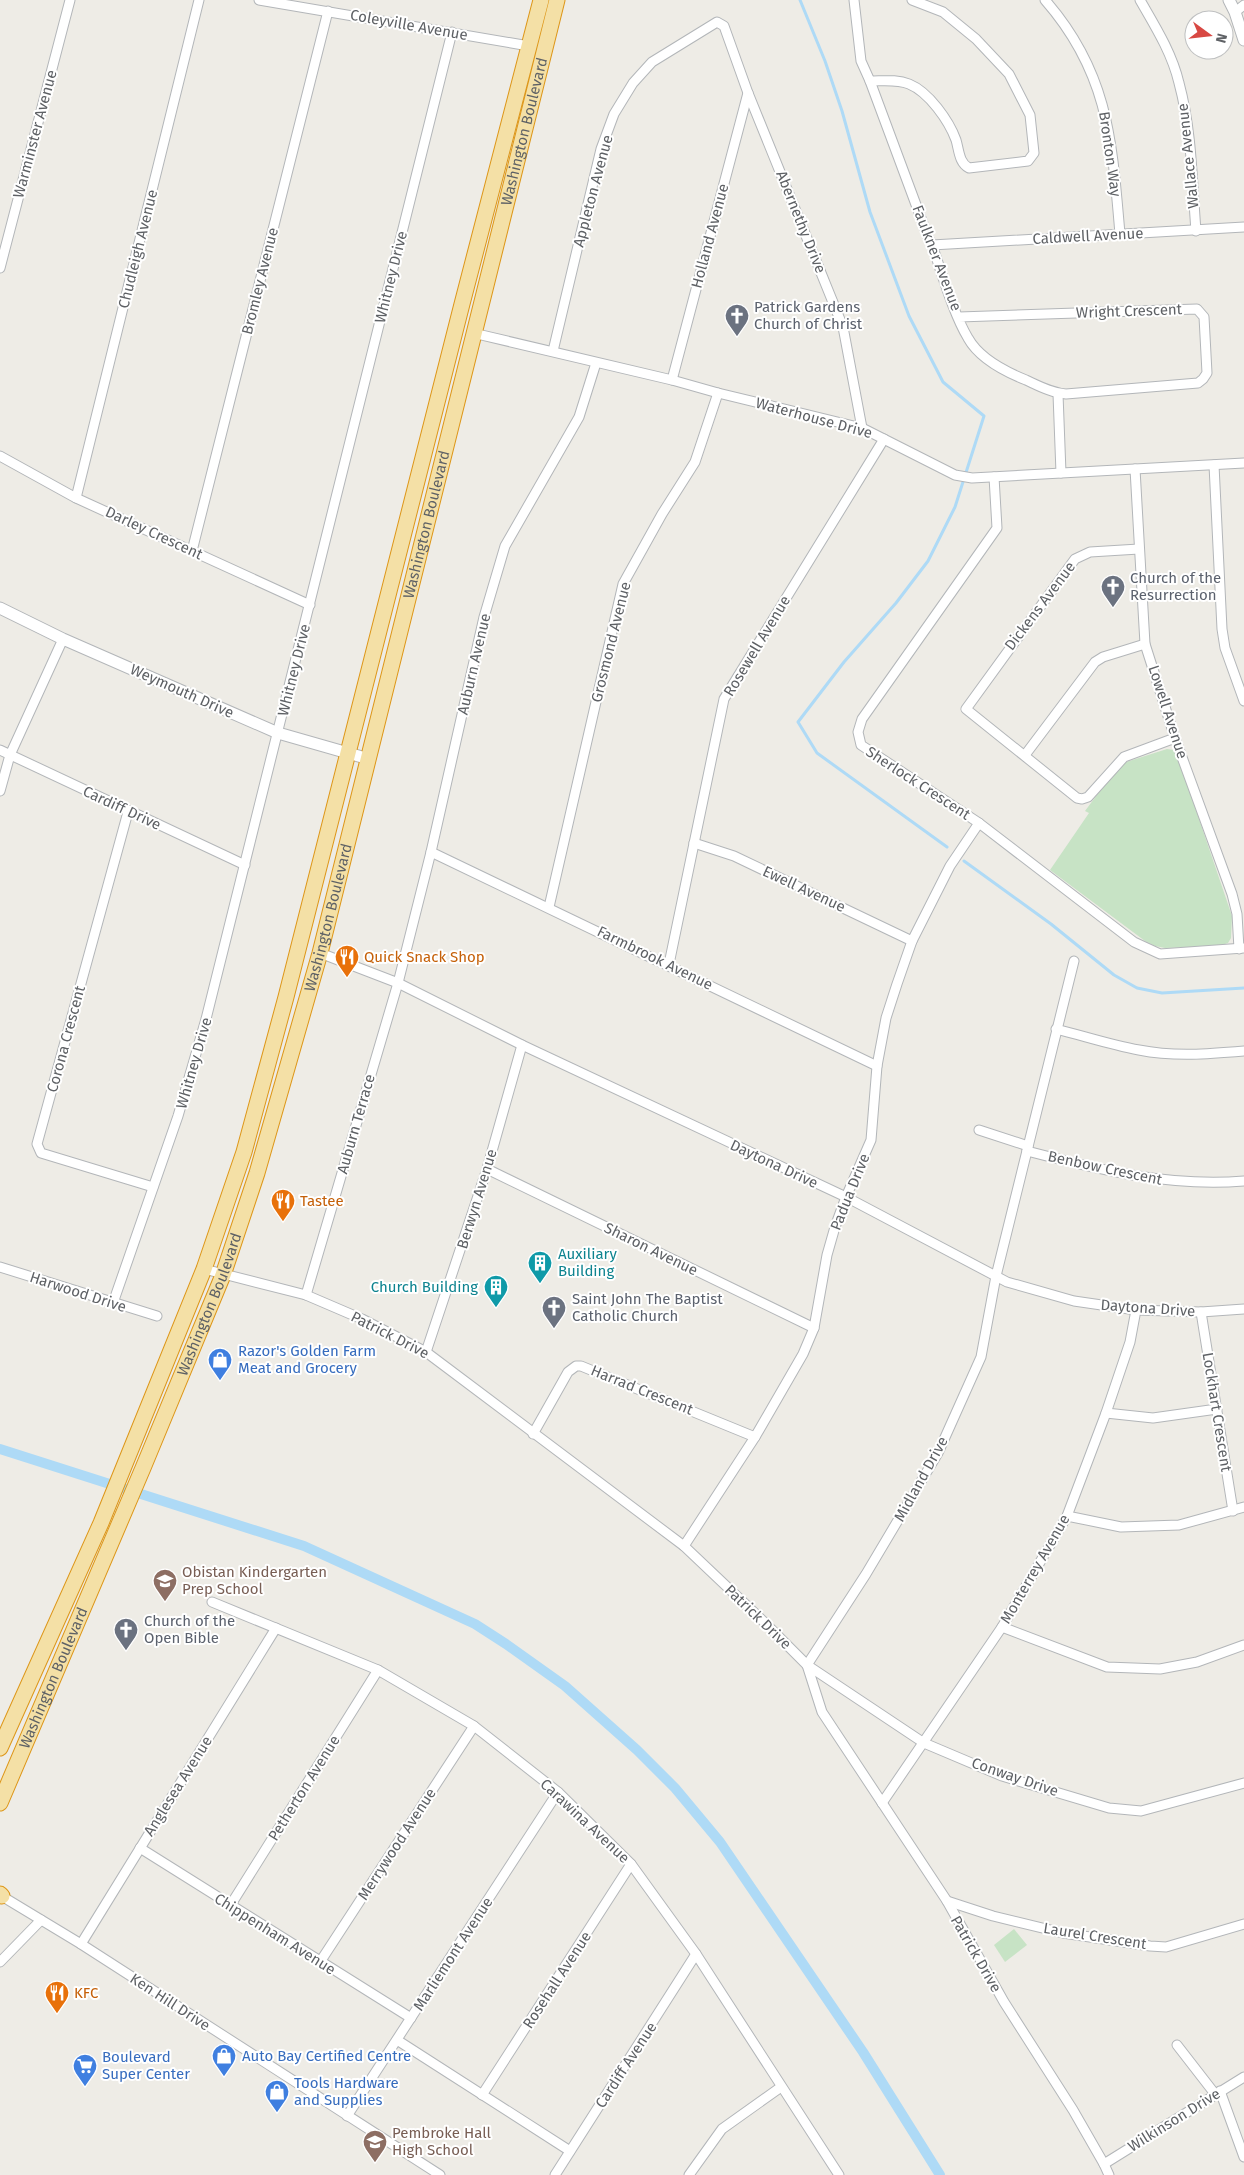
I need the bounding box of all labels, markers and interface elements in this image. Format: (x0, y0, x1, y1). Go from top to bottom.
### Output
street label: Coleyville Avenue (349, 6, 469, 44)
north arrow (1184, 10, 1234, 60)
text: N (1212, 32, 1230, 45)
street label: Washington Boulevard (497, 56, 551, 208)
street label: Warminster Avenue (9, 68, 61, 200)
street label: Wallace Avenue (1174, 103, 1202, 209)
street label: Bronton Way (1095, 110, 1125, 198)
street label: Appleton Avenue (569, 133, 617, 249)
street label: Abernethy Drive (772, 168, 830, 276)
street label: Holland Avenue (687, 182, 733, 290)
street label: Chudleigh Avenue (115, 188, 161, 310)
street label: Faulkner Avenue (909, 203, 965, 313)
street label: Caldwell Avenue (1032, 224, 1144, 248)
street label: Bromley Avenue (238, 226, 282, 336)
street label: Whitney Drive (371, 229, 411, 325)
place label: Patrick Gardens Church of Christ (754, 298, 863, 333)
street label: Wright Crescent (1076, 300, 1183, 322)
church icon: Patrick Gardens Church of Christ (724, 303, 750, 337)
street label: Waterhouse Drive (754, 394, 874, 442)
street label: Washington Boulevard (399, 449, 454, 601)
street label: Darley Crescent (103, 503, 206, 564)
street label: Dickens Avenue (1001, 558, 1079, 654)
place label: Church of the Resurrection (1130, 569, 1221, 604)
church icon: Church of the Resurrection (1100, 574, 1126, 608)
street label: Grosmond Avenue (587, 580, 635, 704)
street label: Rosewell Avenue (720, 592, 794, 700)
street label: Auburn Avenue (454, 612, 494, 716)
street label: Whitney Drive (274, 622, 314, 718)
street label: Weymouth Drive (127, 660, 237, 722)
street label: Lowell Avenue (1144, 663, 1192, 761)
street label: Sherlock Crescent (862, 743, 974, 824)
street label: Cardiff Drive (80, 782, 164, 834)
street label: Washington Boulevard (300, 842, 356, 994)
street label: Ewell Avenue (760, 862, 848, 916)
street label: Farmbrook Avenue (594, 922, 716, 994)
restaurant icon: Quick Snack Shop (334, 944, 360, 978)
place label: Quick Snack Shop (364, 948, 485, 966)
street label: Corona Crescent (43, 983, 89, 1094)
street label: Whitney Drive (172, 1015, 216, 1111)
street label: Auburn Terrace (333, 1072, 379, 1176)
street label: Daytona Drive (727, 1136, 821, 1192)
street label: Berwyn Avenue (453, 1147, 501, 1251)
street label: Benbow Crescent (1046, 1147, 1164, 1189)
street label: Padua Drive (826, 1151, 874, 1233)
restaurant icon: Tastee (270, 1188, 296, 1222)
place label: Tastee (300, 1192, 344, 1210)
street label: Sharon Avenue (601, 1219, 701, 1279)
street label: Washington Boulevard (173, 1231, 245, 1378)
place label: Auxiliary Building (558, 1245, 617, 1280)
building icon: Auxiliary Building (527, 1250, 553, 1284)
street label: Harwood Drive (27, 1268, 129, 1316)
building icon: Church Building (483, 1274, 509, 1308)
place label: Church Building (371, 1278, 478, 1296)
place label: Saint John The Baptist Catholic Church (572, 1290, 723, 1325)
church icon: Saint John The Baptist Catholic Church (541, 1295, 567, 1329)
street label: Daytona Drive (1100, 1296, 1196, 1320)
street label: Patrick Drive (348, 1308, 432, 1362)
place label: Razor's Golden Farm Meat and Grocery (238, 1342, 376, 1377)
shop icon: Razor's Golden Farm Meat and Grocery (207, 1347, 233, 1381)
street label: Lockhart Crescent (1199, 1351, 1235, 1474)
street label: Harrad Crescent (588, 1361, 696, 1419)
street label: Midland Drive (890, 1433, 952, 1525)
street label: Monterrey Avenue (996, 1511, 1074, 1627)
place label: Obistan Kindergarten Prep School (182, 1563, 327, 1598)
school or university icon: Obistan Kindergarten Prep School (152, 1568, 178, 1602)
street label: Patrick Drive (721, 1581, 795, 1653)
street label: Washington Boulevard (15, 1604, 92, 1751)
place label: Church of the Open Bible (144, 1612, 235, 1647)
church icon: Church of the Open Bible (113, 1617, 139, 1651)
street label: Petherton Avenue (264, 1732, 344, 1844)
street label: Anglesea Avenue (140, 1733, 216, 1839)
street label: Conway Drive (969, 1754, 1061, 1800)
street label: Carawina Avenue (537, 1775, 633, 1867)
street label: Merrywood Avenue (354, 1785, 440, 1903)
street label: Chippenham Avenue (211, 1889, 339, 1979)
street label: Marliemont Avenue (410, 1894, 496, 2014)
street label: Patrick Drive (947, 1912, 1005, 1996)
street label: Laurel Crescent (1042, 1919, 1148, 1953)
street label: Rosehall Avenue (519, 1928, 595, 2032)
street label: Ken Hill Drive (127, 1969, 213, 2035)
restaurant icon: KFC (44, 1980, 70, 2014)
place label: KFC (74, 1984, 99, 2002)
street label: Cardiff Avenue (592, 2019, 660, 2111)
shop icon: Auto Bay Certified Centre (211, 2043, 237, 2077)
place label: Auto Bay Certified Centre (242, 2047, 411, 2065)
place label: Boulevard Super Center (102, 2048, 190, 2083)
supermarket icon: Boulevard Super Center (72, 2053, 98, 2087)
place label: Tools Hardware and Supplies (294, 2074, 399, 2109)
shop icon: Tools Hardware and Supplies (264, 2079, 290, 2113)
street label: Wilkinson Drive (1125, 2084, 1223, 2156)
place label: Pembroke Hall High School (392, 2124, 492, 2159)
school or university icon: Pembroke Hall High School (362, 2129, 388, 2163)

